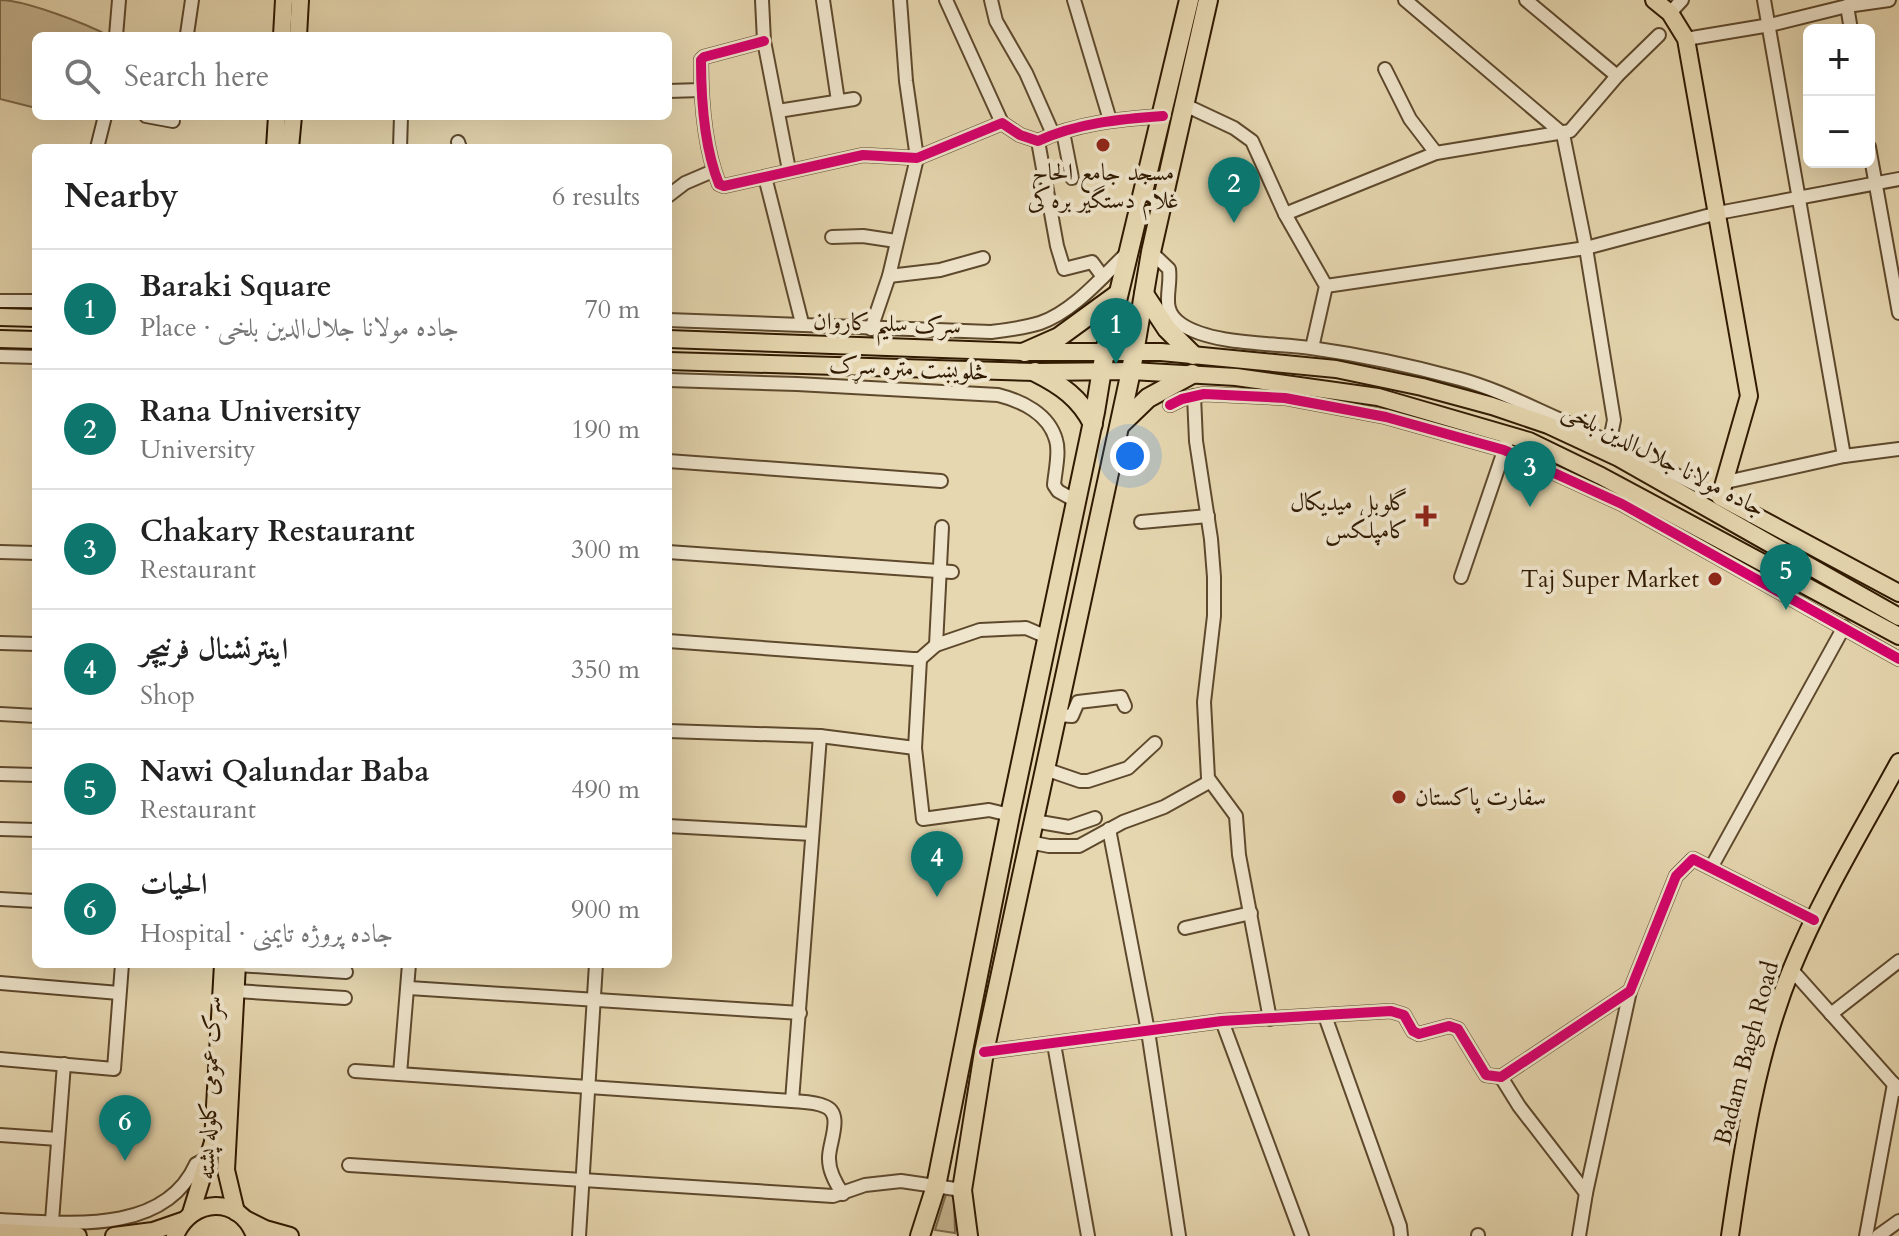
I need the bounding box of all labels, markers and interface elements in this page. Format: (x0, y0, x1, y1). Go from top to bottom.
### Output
map controls (1803, 24, 1875, 168)
button: + (1803, 24, 1875, 96)
search box (32, 32, 672, 120)
icon: search (60, 54, 104, 98)
text: Search here (124, 56, 269, 97)
button: − (1803, 96, 1875, 168)
marker: مسجد جامع الحاج غلام دستگیر بره‌کی (1094, 136, 1112, 154)
place label: مسجد جامع الحاج غلام دستگیر بره‌کی (1027, 156, 1179, 221)
pin: 2 (1208, 157, 1260, 223)
text: Nearby (64, 173, 179, 219)
text: 6 results (552, 179, 640, 214)
text: Baraki Square (140, 266, 332, 307)
text: 1 (83, 292, 97, 327)
text: 70 m (584, 292, 640, 327)
pin: 1 (1090, 298, 1142, 364)
street label: سرک سلیم کاروان (812, 304, 962, 350)
text: Place · جاده مولانا جلال‌الدین بلخی (140, 310, 459, 345)
street label: څلویښت متره سړک (828, 348, 990, 391)
text: Rana University (140, 391, 361, 432)
street label: جاده مولانا جلال‌الدین بلخی (1557, 394, 1771, 525)
text: 2 (83, 412, 97, 447)
text: 190 m (571, 412, 640, 447)
text: University (140, 432, 256, 467)
your location (1110, 436, 1150, 476)
pin: 3 (1504, 441, 1556, 507)
place label: گلوبل میدیکال کامپلکس (1290, 486, 1408, 547)
marker: گلوبل میدیکال کامپلکس (1415, 505, 1437, 527)
text: Chakary Restaurant (140, 511, 415, 552)
text: 3 (83, 532, 97, 567)
text: 300 m (571, 532, 640, 567)
pin: 5 (1760, 544, 1812, 610)
text: Restaurant (140, 552, 256, 587)
place label: Taj Super Market (1521, 563, 1699, 596)
marker: Taj Super Market (1706, 570, 1724, 588)
text: اینترنشنال فرنیچر (140, 629, 288, 670)
text: 4 (83, 652, 97, 687)
text: 350 m (571, 652, 640, 687)
text: Shop (140, 678, 195, 713)
text: Nawi Qalundar Baba (140, 751, 429, 792)
text: 5 (83, 772, 97, 807)
text: 490 m (571, 772, 640, 807)
place label: سفارت پاکستان (1415, 781, 1546, 814)
marker: سفارت پاکستان (1390, 788, 1408, 806)
text: Restaurant (140, 792, 256, 827)
pin: 4 (911, 831, 963, 897)
text: الحیات (140, 864, 207, 905)
text: 6 (83, 892, 97, 927)
text: 900 m (571, 892, 640, 927)
text: Hospital · جاده پروژه تایمنی (140, 916, 393, 951)
street label: Badam Bagh Road (1706, 957, 1787, 1149)
street label: سرک عمومی کلوله پشته (190, 995, 229, 1181)
pin: 6 (99, 1095, 151, 1161)

